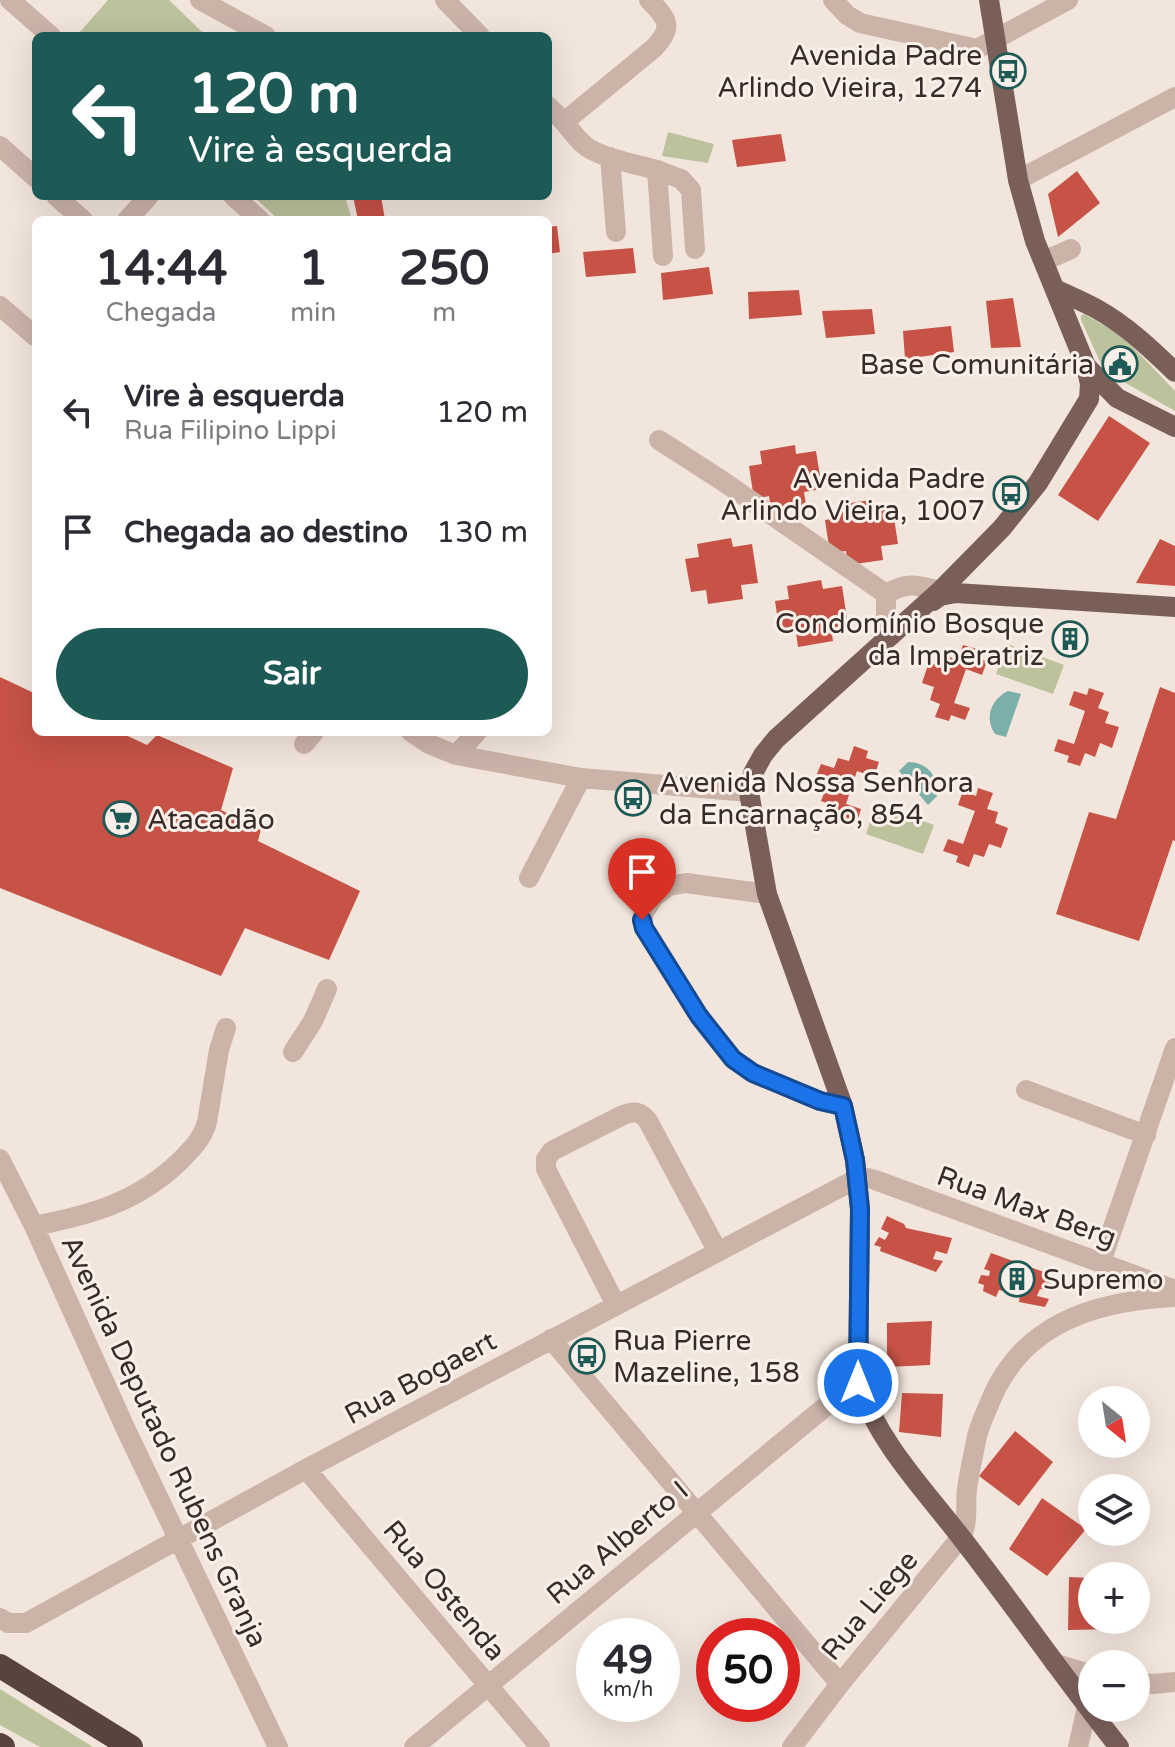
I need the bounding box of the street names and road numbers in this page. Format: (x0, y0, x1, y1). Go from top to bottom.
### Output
street label: Rua Max Berg (932, 1159, 1121, 1255)
street label: Avenida Deputado Rubens Granja (54, 1230, 275, 1653)
street label: Rua Bogaert (339, 1324, 502, 1432)
street label: Rua Alberto I (540, 1474, 695, 1612)
street label: Rua Ostenda (376, 1514, 513, 1668)
street label: Rua Liege (814, 1544, 925, 1667)

